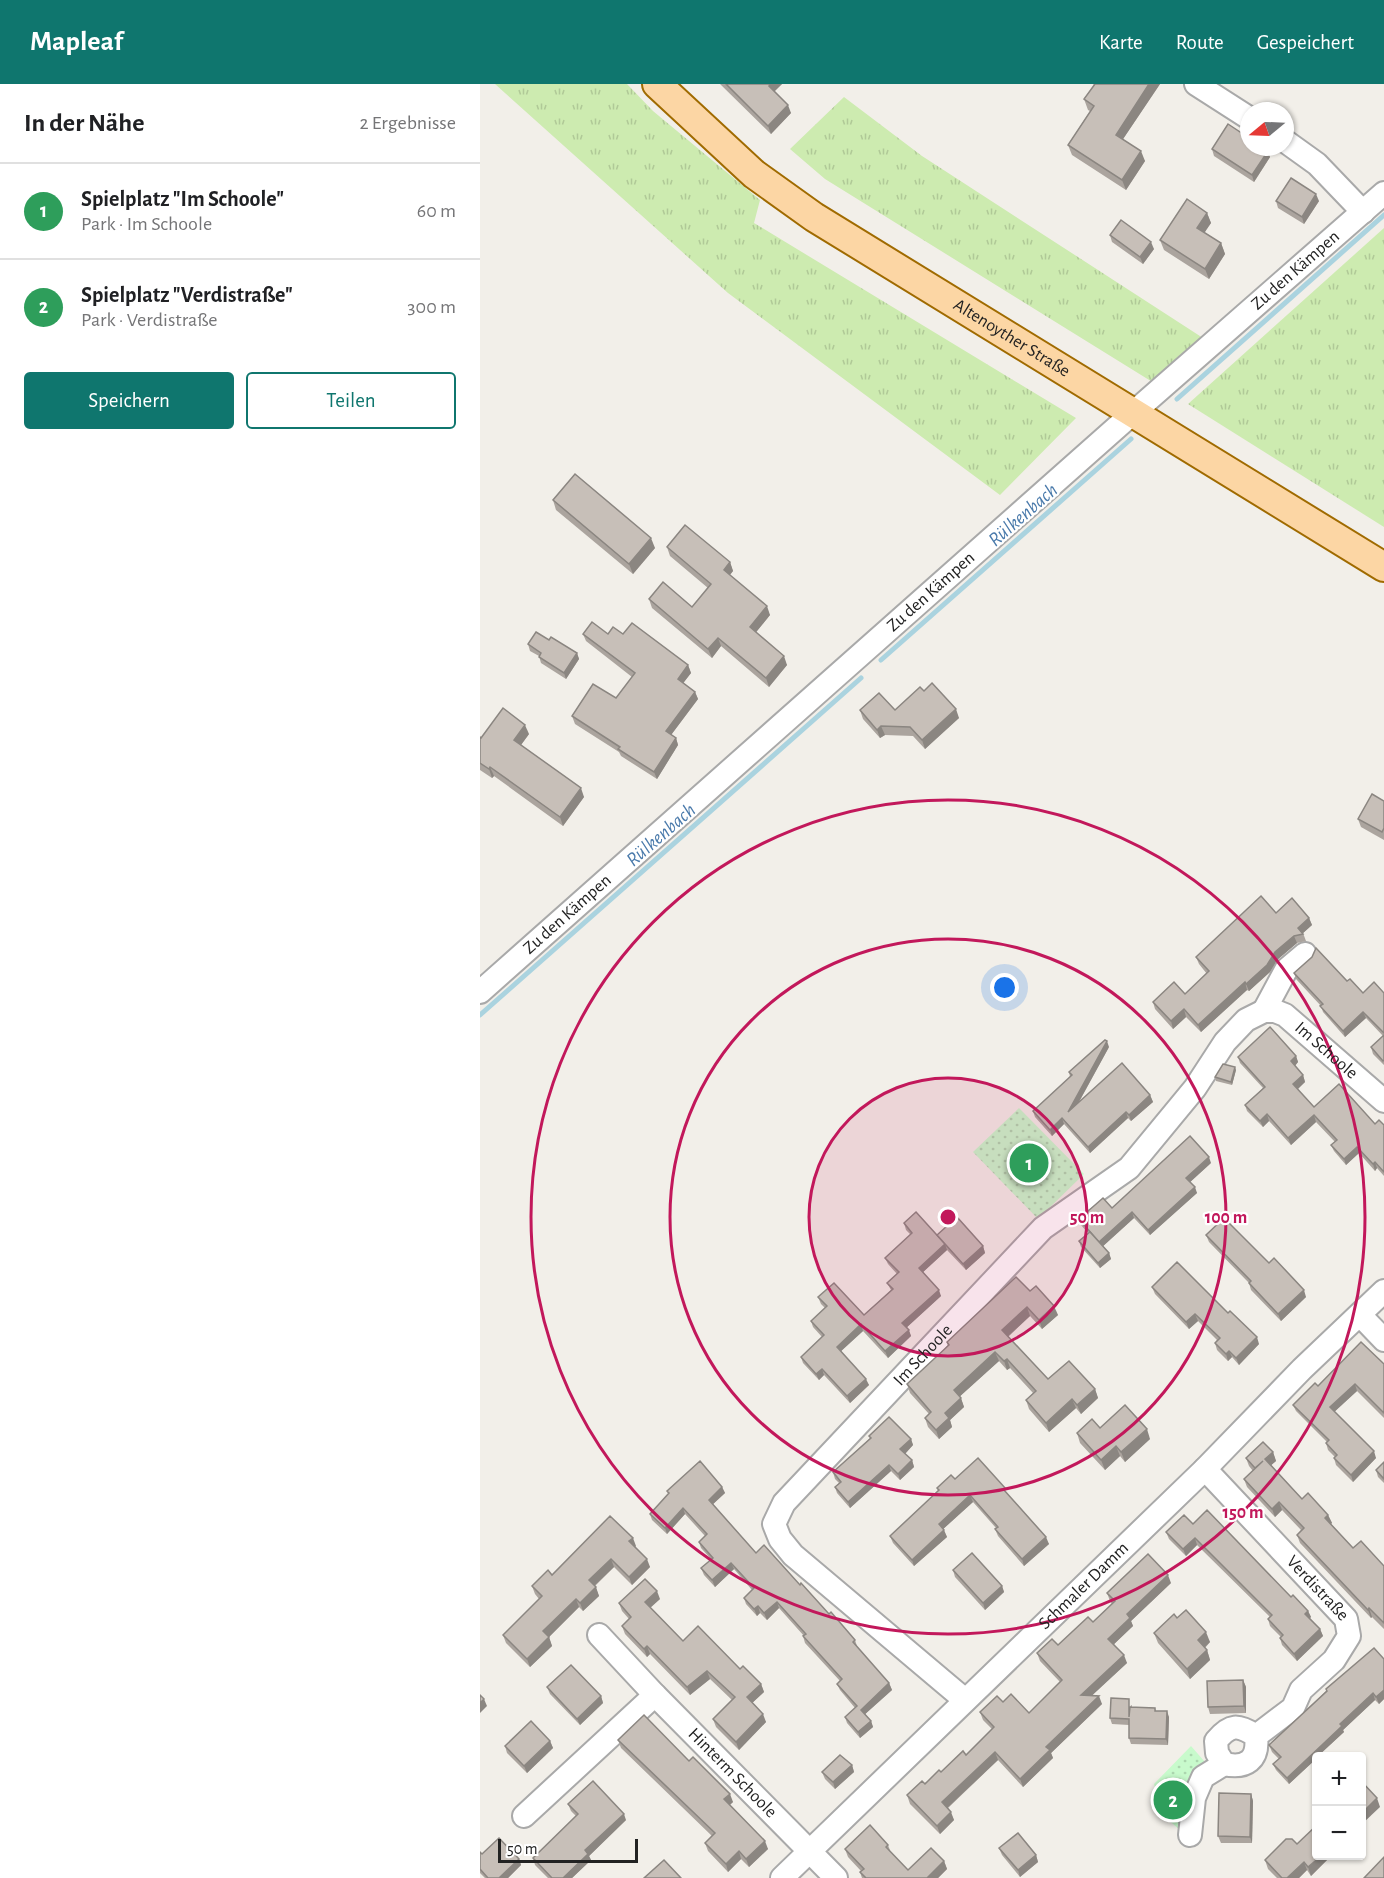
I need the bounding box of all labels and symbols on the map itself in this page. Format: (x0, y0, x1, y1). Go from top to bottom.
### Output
north arrow (1240, 102, 1294, 156)
street label: Zu den Kämpen (1248, 227, 1343, 314)
street label: Altenoyther Straße (950, 296, 1073, 381)
water label: Rülkenbach (985, 480, 1061, 550)
street label: Zu den Kämpen (884, 549, 978, 635)
water label: Rülkenbach (623, 800, 699, 870)
street label: Zu den Kämpen (520, 871, 615, 958)
your location (990, 973, 1019, 1002)
street label: Im Schoole (1291, 1019, 1361, 1083)
pin: 1 (1010, 1140, 1048, 1186)
centre of rings (938, 1207, 958, 1227)
text: 50 m (1070, 1209, 1104, 1227)
text: 100 m (1205, 1209, 1247, 1227)
street label: Im Schoole (890, 1321, 956, 1389)
text: 150 m (1223, 1504, 1263, 1522)
street label: Schmaler Damm (1036, 1539, 1132, 1633)
street label: Verdistraße (1283, 1553, 1352, 1624)
street label: Hinterm Schoole (684, 1725, 780, 1821)
pin: 2 (1154, 1778, 1192, 1822)
scale bar (498, 1836, 638, 1864)

